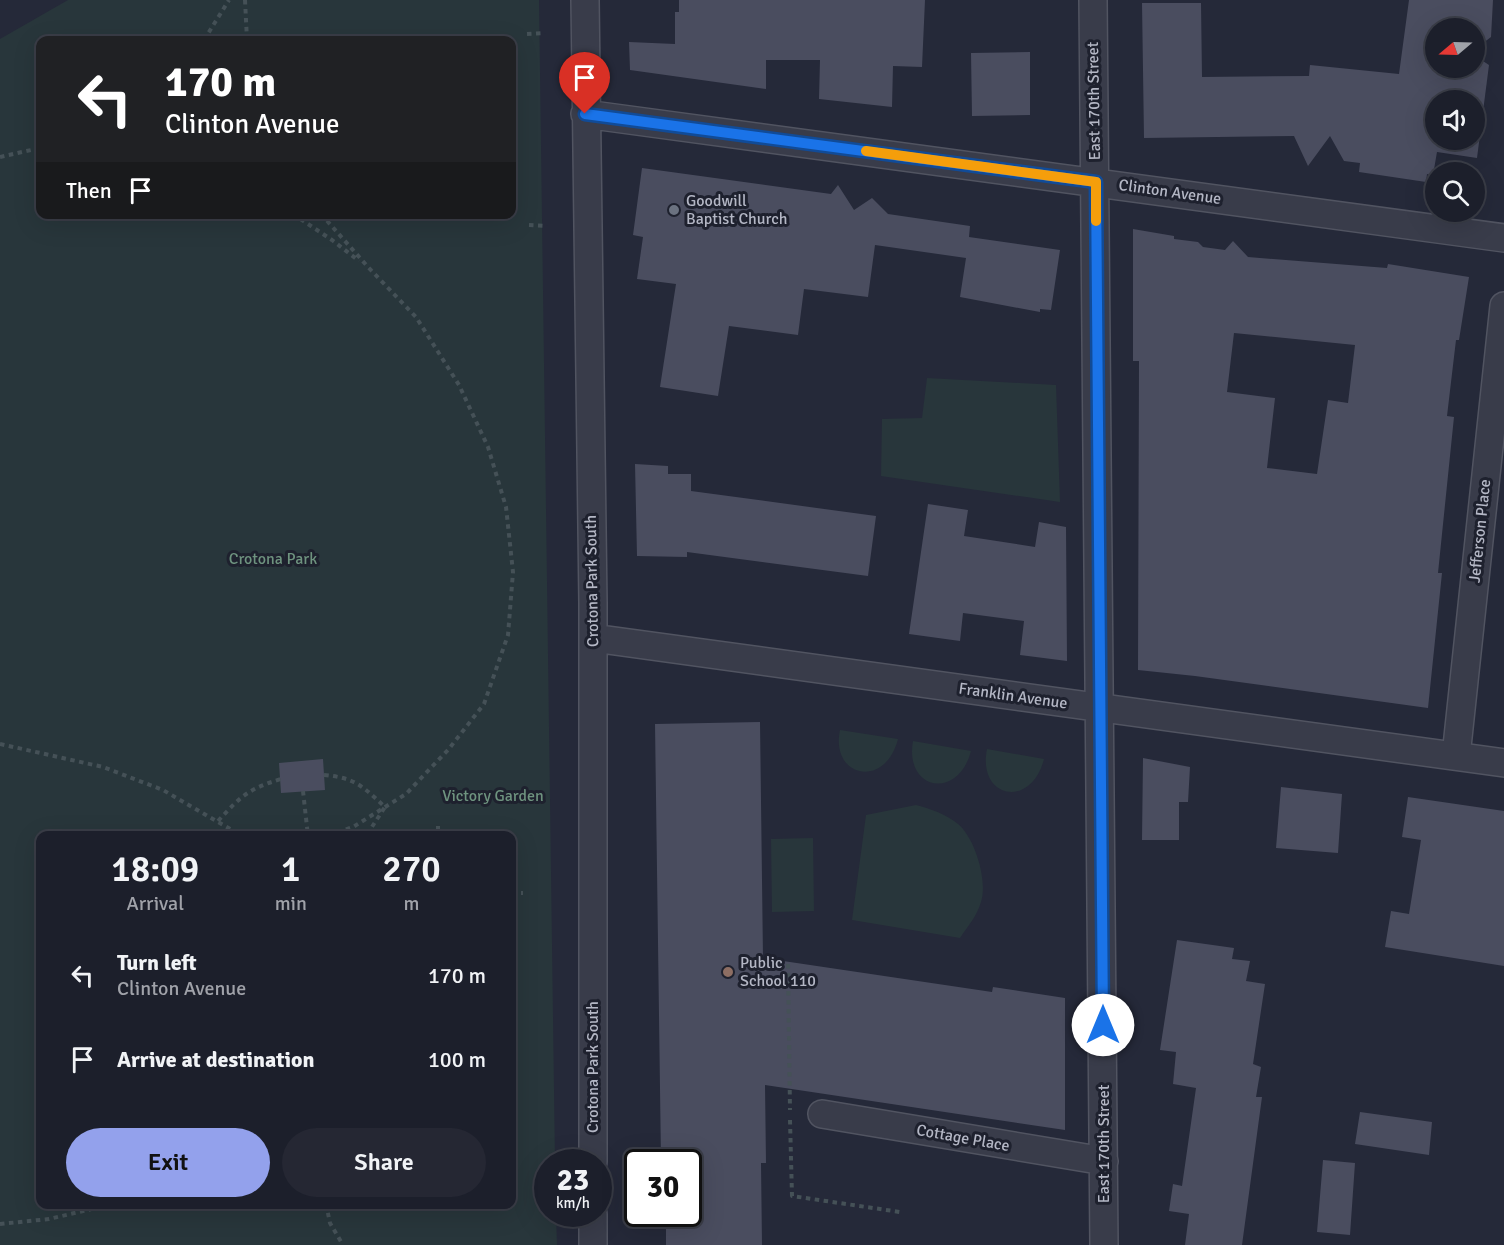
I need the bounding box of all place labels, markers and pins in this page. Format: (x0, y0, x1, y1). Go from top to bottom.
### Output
pin (559, 52, 610, 114)
place label: Goodwill Baptist Church (686, 191, 787, 229)
marker: Goodwill Baptist Church (667, 203, 681, 217)
place label: Public School 110 (740, 953, 816, 991)
marker: Public School 110 (721, 965, 735, 979)

